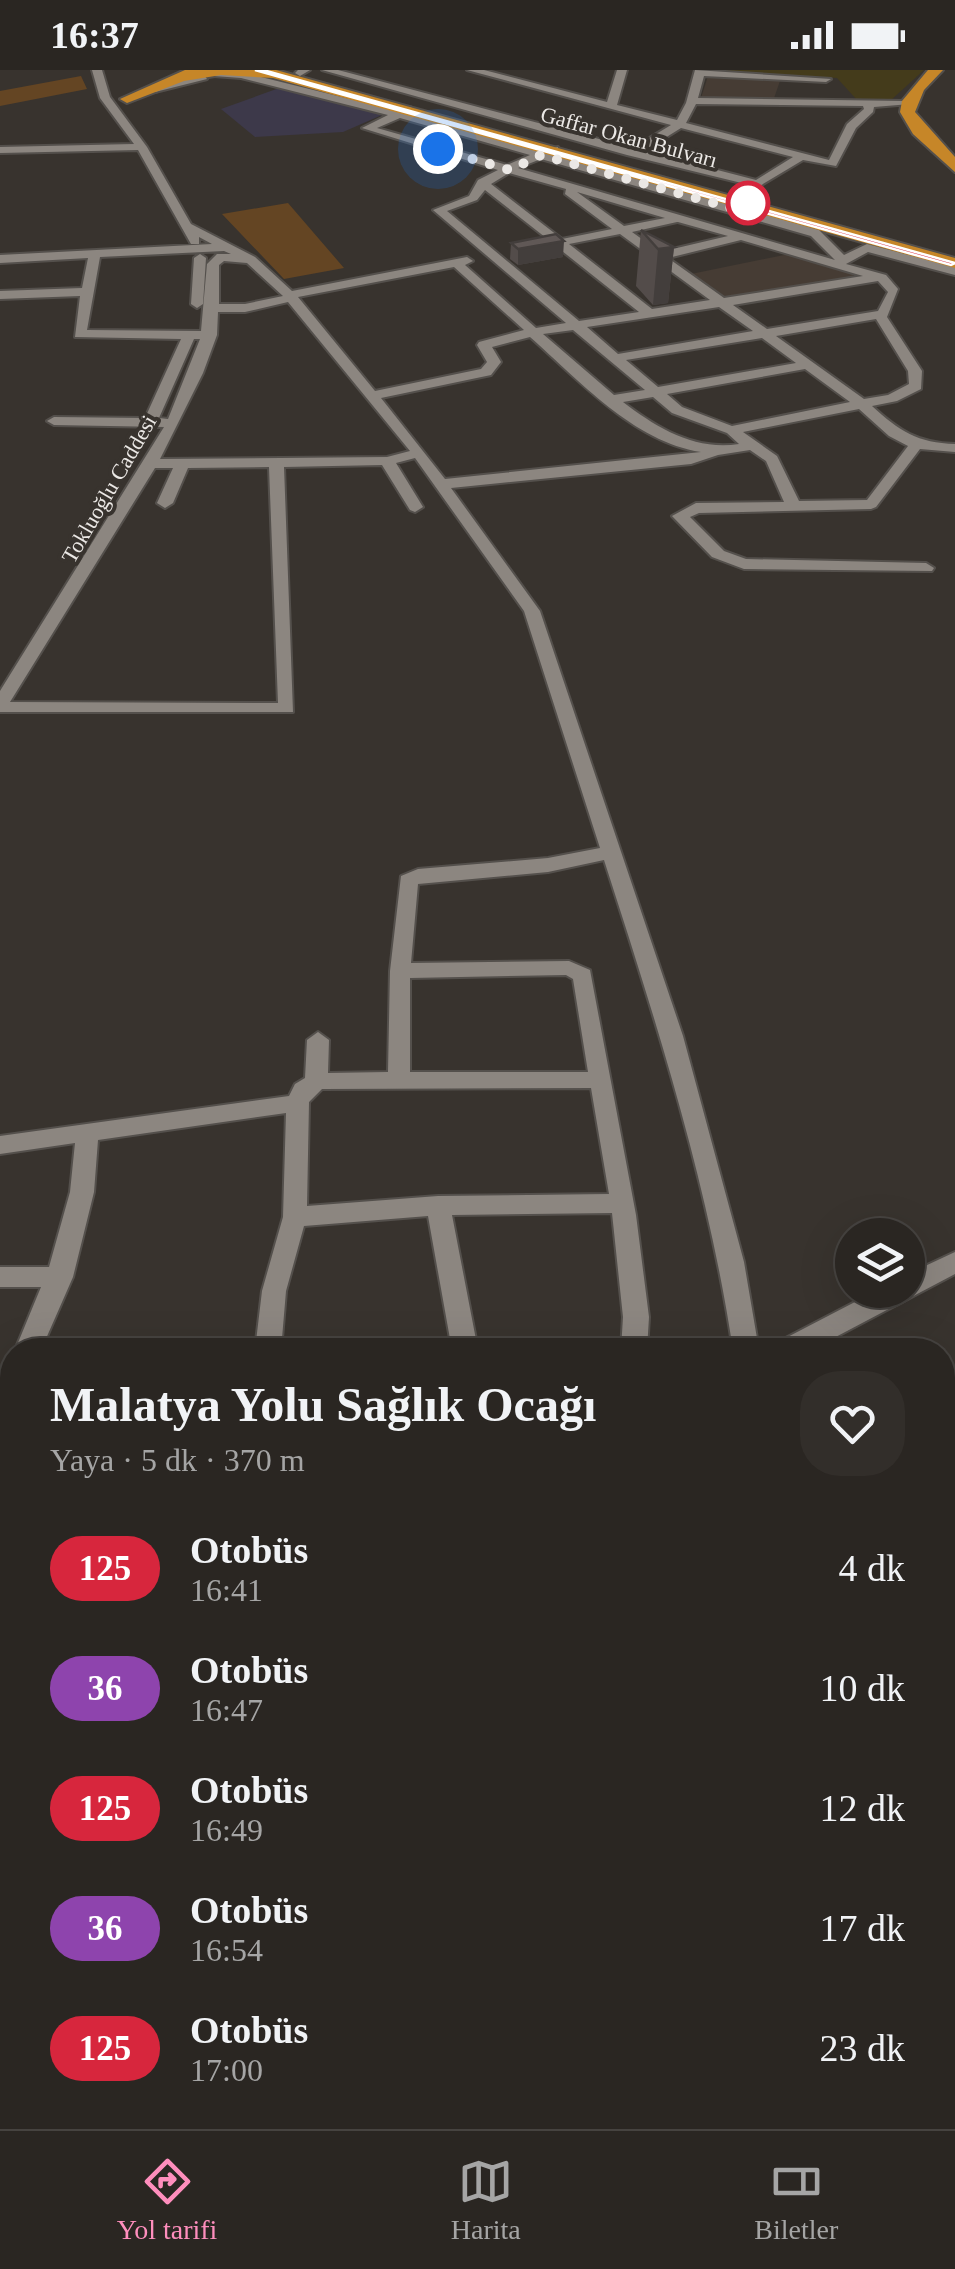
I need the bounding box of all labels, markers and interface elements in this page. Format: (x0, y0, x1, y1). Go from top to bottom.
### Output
text: 16:37 (50, 14, 139, 56)
street label: Gaffar Okan Bulvarı (538, 101, 720, 173)
your location (413, 124, 463, 174)
unlabelled marker (727, 182, 769, 224)
street label: Tokluoğlu Caddesi (57, 411, 161, 567)
map controls (835, 1218, 925, 1308)
button: layers (835, 1218, 925, 1308)
button: heart (800, 1371, 905, 1476)
text: Malatya Yolu Sağlık Ocağı (50, 1378, 596, 1431)
text: Yaya · 5 dk · 370 m (50, 1442, 305, 1478)
text: Otobüs (190, 1529, 308, 1571)
text: 4 dk (839, 1547, 905, 1589)
text: 125 (79, 1549, 131, 1588)
text: 16:41 (190, 1572, 263, 1608)
text: Otobüs (190, 1649, 308, 1691)
text: 10 dk (820, 1667, 905, 1709)
text: 36 (88, 1669, 123, 1708)
text: 16:47 (190, 1692, 263, 1728)
text: Otobüs (190, 1769, 308, 1811)
text: 12 dk (820, 1787, 905, 1829)
text: 125 (79, 1789, 131, 1828)
text: 16:49 (190, 1812, 263, 1848)
text: Otobüs (190, 1889, 308, 1931)
text: 17 dk (820, 1907, 905, 1949)
text: 36 (88, 1909, 123, 1948)
text: 16:54 (190, 1932, 263, 1968)
text: Otobüs (190, 2009, 308, 2051)
text: 23 dk (820, 2027, 905, 2069)
text: 125 (79, 2029, 131, 2068)
text: 17:00 (190, 2052, 263, 2088)
tab: Yol tarifi (117, 2154, 217, 2246)
tab: Harita (451, 2154, 521, 2246)
tab: Biletler (754, 2154, 838, 2246)

